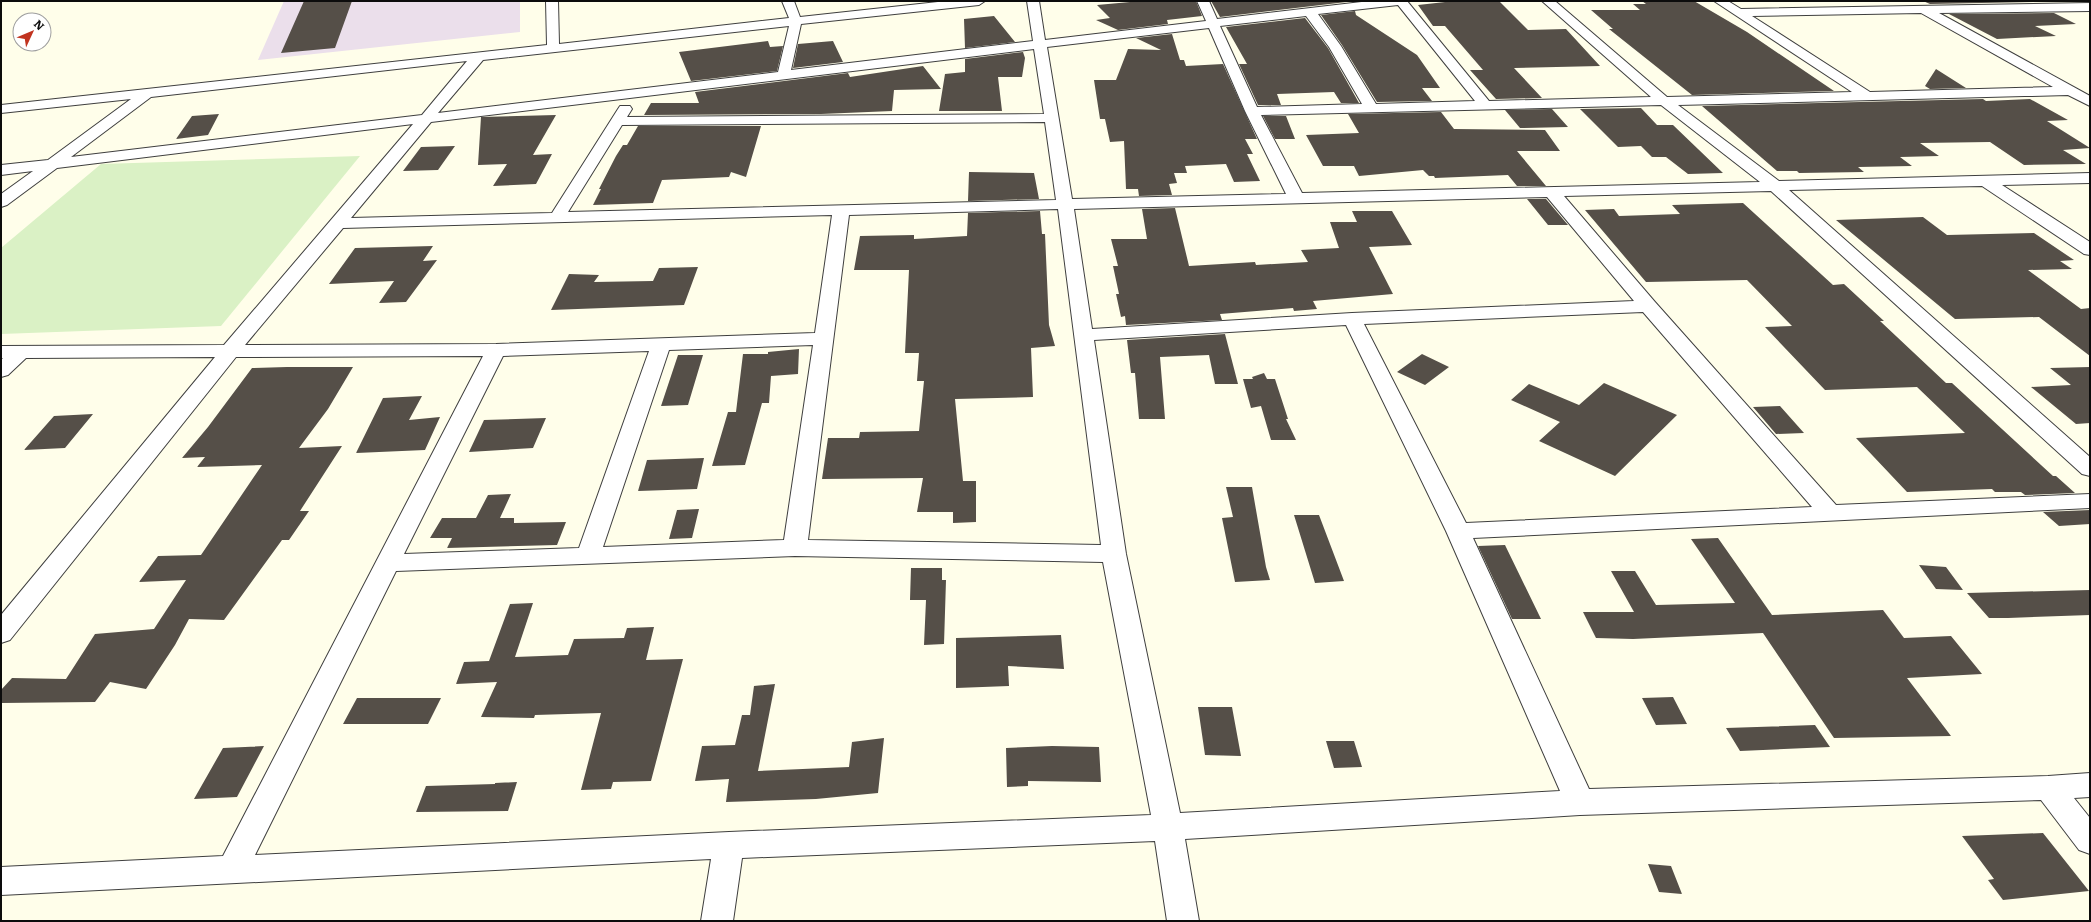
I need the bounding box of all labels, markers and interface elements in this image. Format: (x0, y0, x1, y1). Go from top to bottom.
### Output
north arrow (12, 12, 52, 52)
text: N (31, 15, 49, 33)

